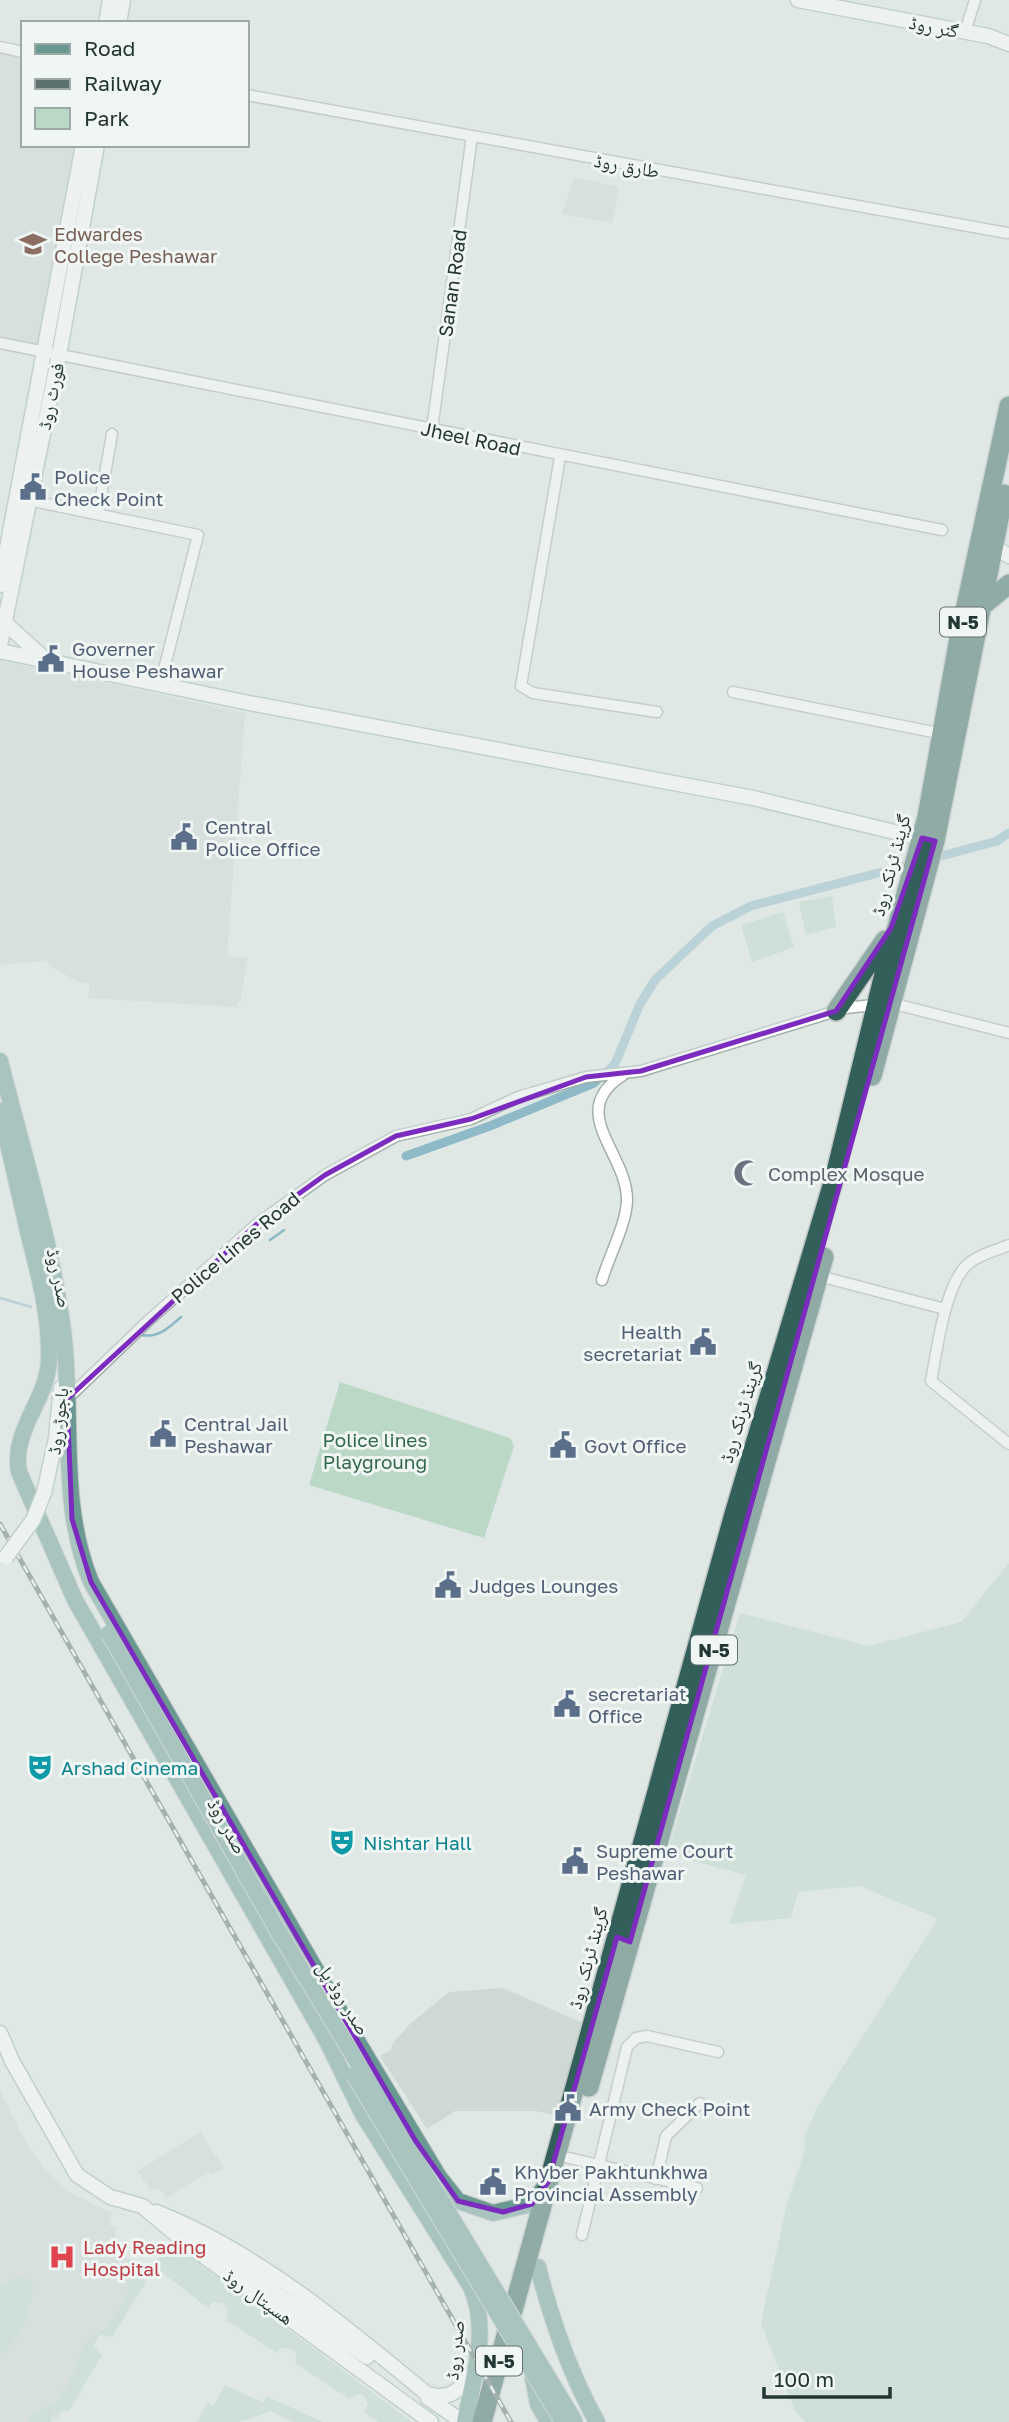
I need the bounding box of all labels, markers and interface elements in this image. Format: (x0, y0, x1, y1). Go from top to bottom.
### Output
street label: گنر روڈ (907, 10, 961, 43)
legend (21, 21, 248, 147)
text: Road (84, 35, 135, 61)
text: Railway (84, 70, 162, 96)
text: Park (84, 105, 130, 131)
street label: طارق روڈ (592, 148, 661, 183)
place label: Edwardes College Peshawar (54, 222, 218, 267)
street label: Sanan Road (433, 228, 471, 338)
school or university icon: Edwardes College Peshawar (18, 229, 48, 259)
street label: فورٹ روڈ (32, 360, 69, 432)
street label: Jheel Road (419, 416, 523, 460)
place label: Police Check Point (54, 465, 163, 510)
public building icon: Police Check Point (18, 472, 48, 502)
road number: N-5 (940, 608, 986, 636)
place label: Governer House Peshawar (72, 637, 224, 682)
public building icon: Governer House Peshawar (36, 644, 66, 674)
street label: گرینڈ ٹرنک روڈ (865, 811, 916, 919)
place label: Central Police Office (205, 815, 321, 860)
public building icon: Central Police Office (169, 822, 199, 852)
mosque icon: Complex Mosque (732, 1158, 762, 1188)
place label: Complex Mosque (768, 1162, 925, 1185)
street label: Police Lines Road (166, 1186, 304, 1308)
street label: صدر روڈ (42, 1246, 77, 1310)
place label: Health secretariat (583, 1320, 682, 1365)
public building icon: Health secretariat (688, 1327, 718, 1357)
street label: گرینڈ ٹرنک روڈ (714, 1359, 767, 1466)
street label: باجوڑ روڈ (41, 1386, 74, 1456)
place label: Central Jail Peshawar (184, 1412, 288, 1457)
public building icon: Central Jail Peshawar (148, 1419, 178, 1449)
park label: Police lines Playgroung (323, 1428, 427, 1473)
public building icon: Govt Office (548, 1430, 578, 1460)
place label: Govt Office (584, 1434, 687, 1457)
public building icon: Judges Lounges (433, 1570, 463, 1600)
place label: Judges Lounges (469, 1574, 618, 1597)
road number: N-5 (691, 1636, 737, 1665)
place label: secretariat Office (588, 1682, 687, 1727)
public building icon: secretariat Office (552, 1689, 582, 1719)
theatre icon: Arshad Cinema (25, 1752, 55, 1782)
place label: Arshad Cinema (61, 1756, 198, 1779)
street label: صدر روڈ (202, 1794, 253, 1858)
theatre icon: Nishtar Hall (327, 1827, 357, 1857)
place label: Nishtar Hall (363, 1831, 472, 1854)
place label: Supreme Court Peshawar (596, 1839, 733, 1884)
public building icon: Supreme Court Peshawar (560, 1846, 590, 1876)
street label: گرینڈ ٹرنک روڈ (562, 1904, 613, 2012)
street label: صدر روڈ پل (311, 1957, 376, 2040)
public building icon: Army Check Point (553, 2093, 583, 2123)
place label: Army Check Point (589, 2097, 750, 2120)
place label: Khyber Pakhtunkhwa Provincial Assembly (514, 2160, 708, 2205)
public building icon: Khyber Pakhtunkhwa Provincial Assembly (478, 2167, 508, 2197)
place label: Lady Reading Hospital (83, 2235, 206, 2280)
hospital icon: Lady Reading Hospital (47, 2242, 77, 2272)
street label: ھسپتال روڈ (219, 2263, 298, 2330)
street label: صدر روڈ (439, 2319, 470, 2381)
road number: N-5 (476, 2346, 522, 2376)
scale bar (764, 2356, 890, 2400)
text: 100 m (774, 2366, 834, 2392)

